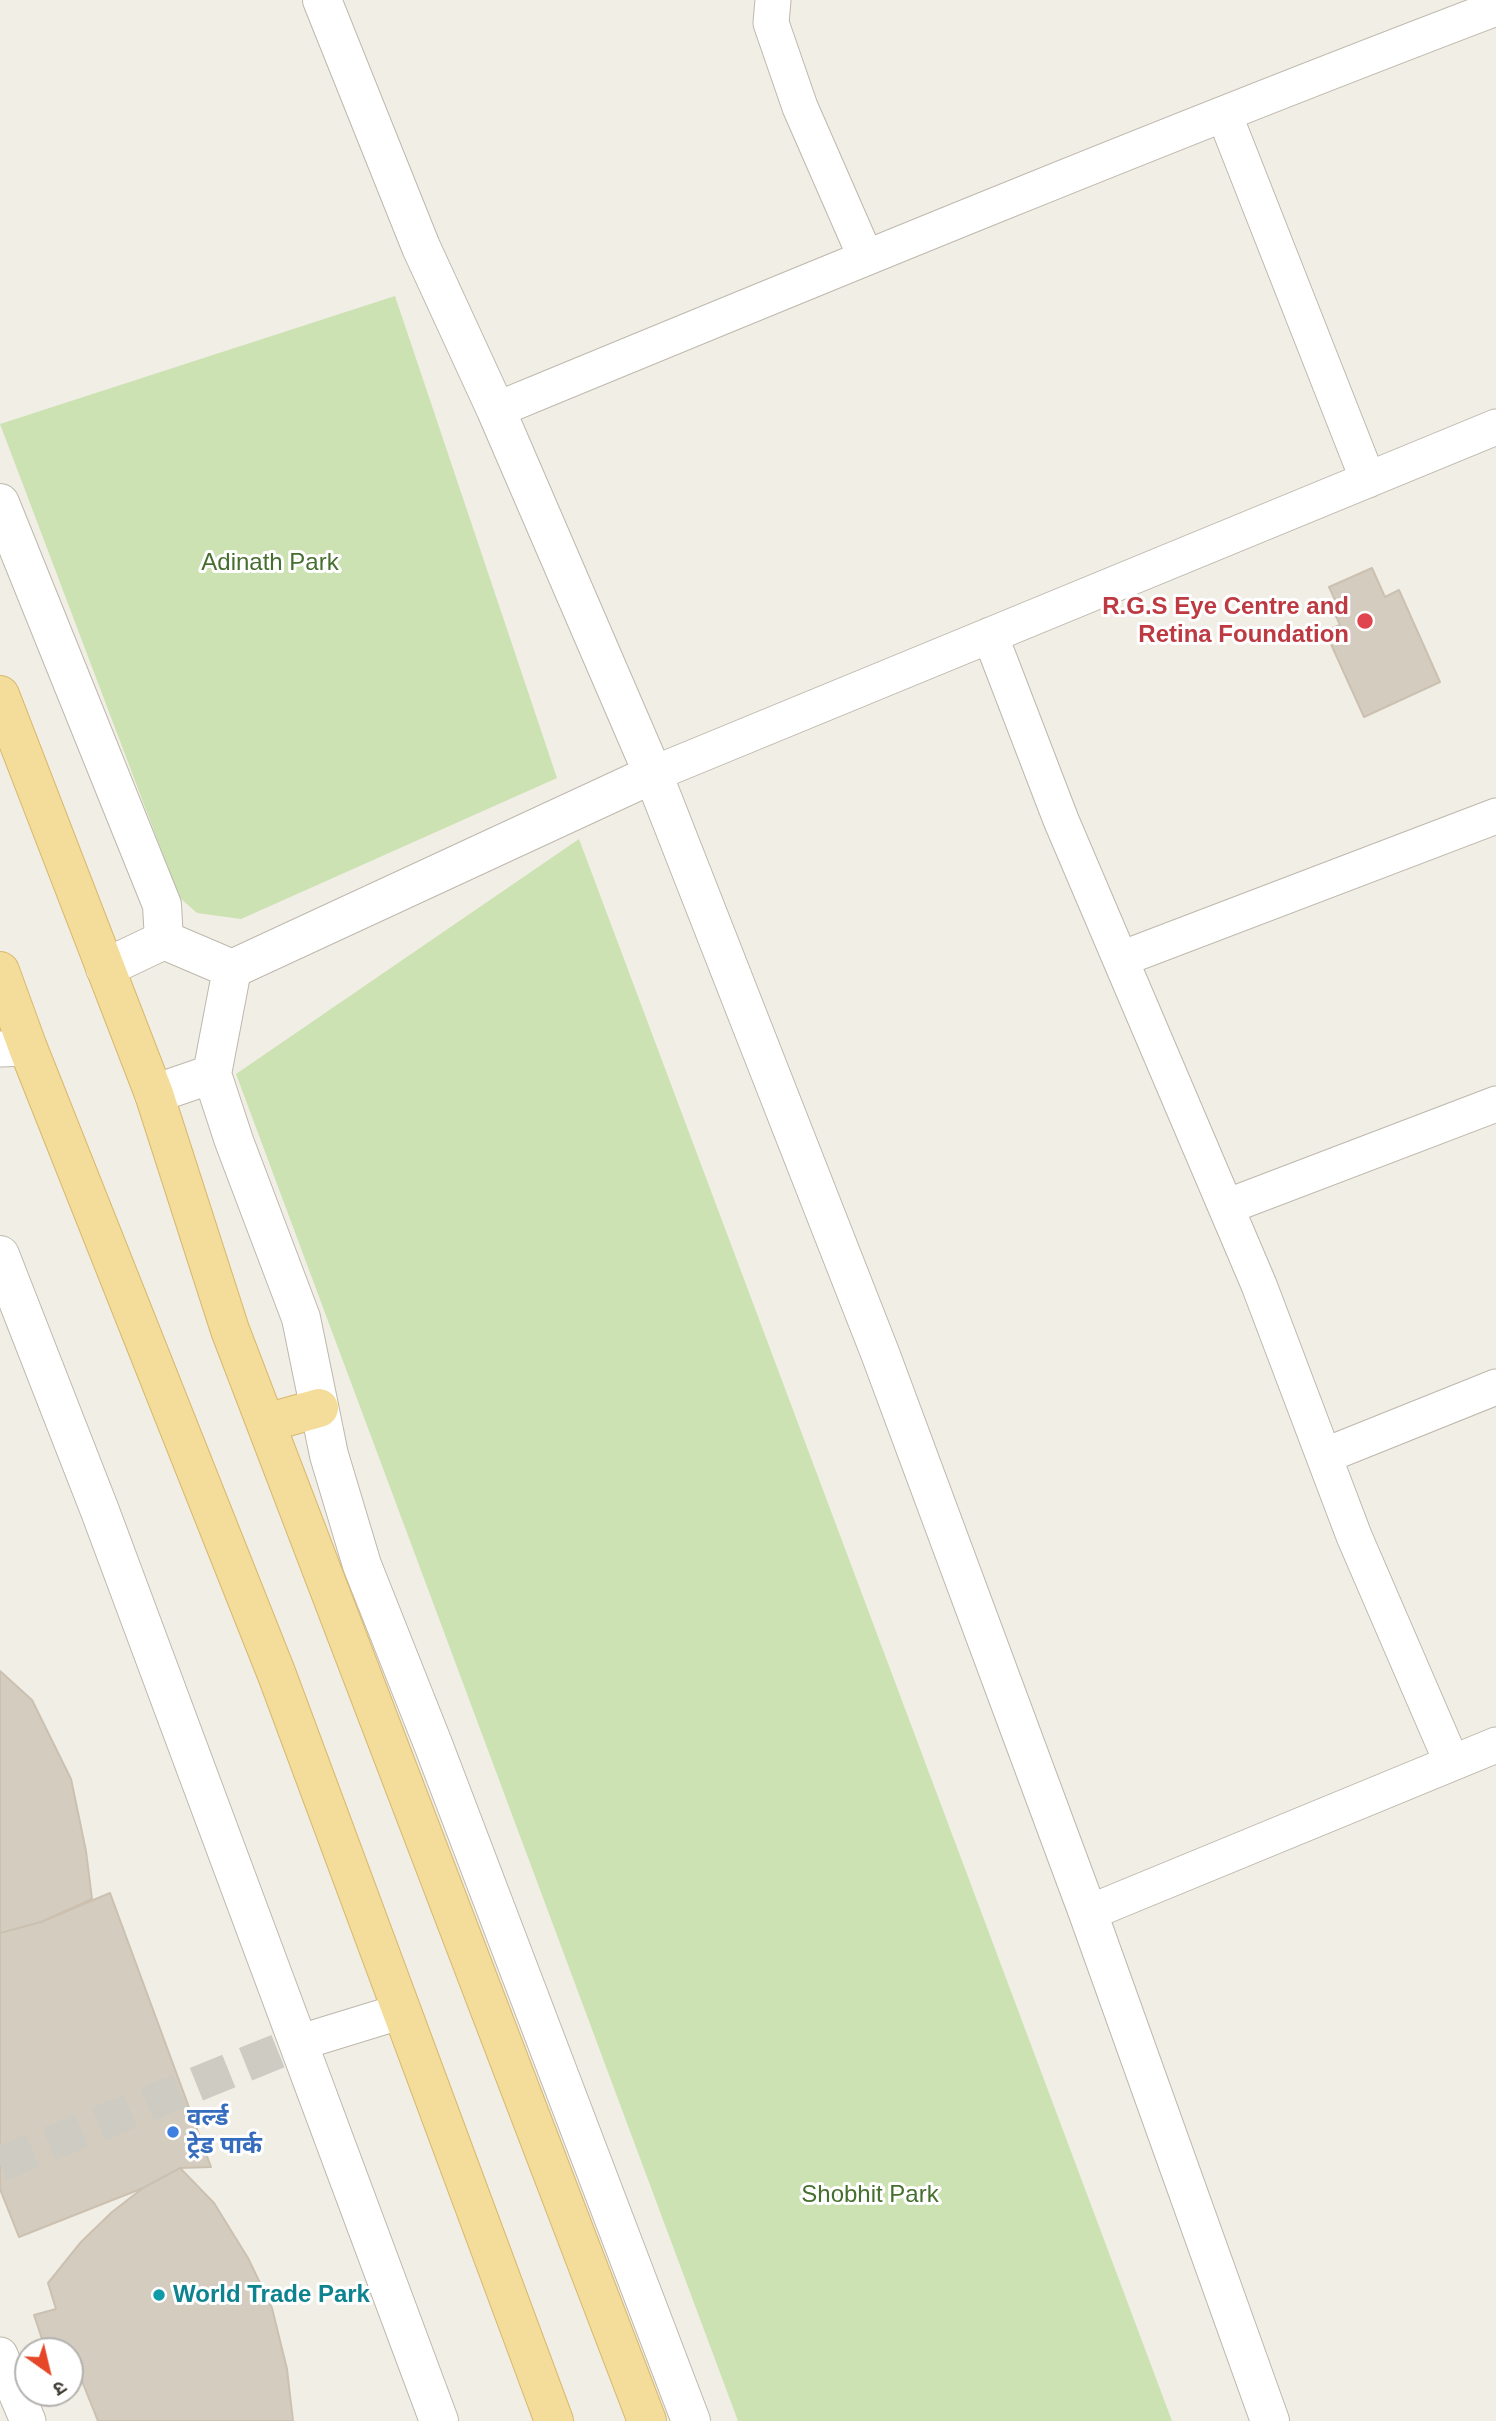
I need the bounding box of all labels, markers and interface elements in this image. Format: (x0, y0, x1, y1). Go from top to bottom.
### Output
park label: Adinath Park (201, 549, 339, 577)
place label: R.G.S Eye Centre and Retina Foundation (1102, 593, 1349, 649)
marker: R.G.S Eye Centre and Retina Foundation (1355, 611, 1375, 631)
place label: वर्ल्ड ट्रेड पार्क (187, 2104, 262, 2160)
marker: वर्ल्ड ट्रेड पार्क (165, 2124, 181, 2140)
park label: Shobhit Park (801, 2181, 939, 2209)
place label: World Trade Park (173, 2281, 370, 2309)
marker: World Trade Park (151, 2287, 167, 2303)
north arrow (14, 2337, 84, 2407)
text: उ (49, 2376, 70, 2400)

